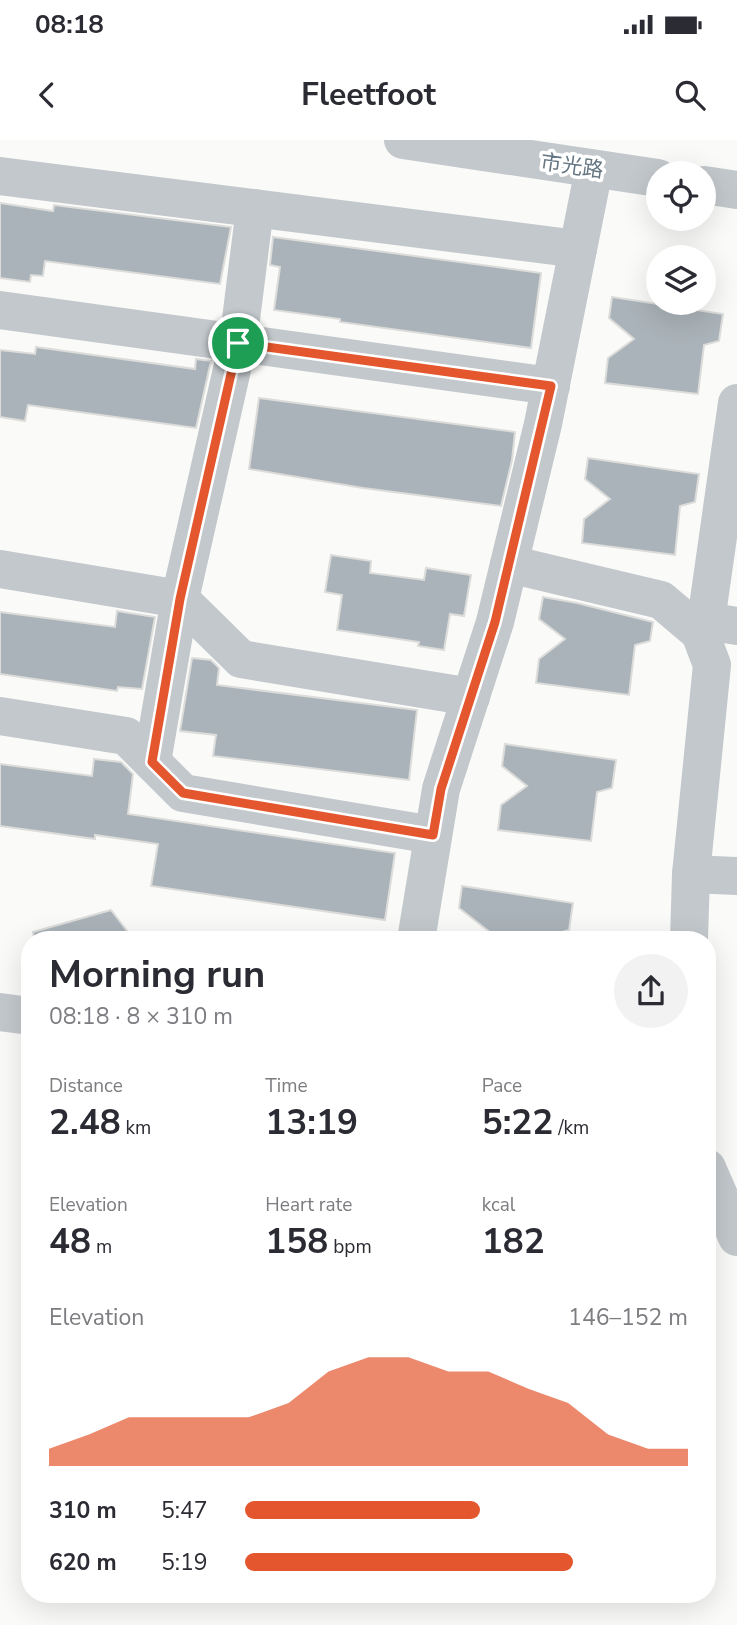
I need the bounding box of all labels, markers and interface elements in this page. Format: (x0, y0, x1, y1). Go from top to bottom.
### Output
text: 08:18 (35, 7, 104, 42)
text: Fleetfoot (301, 73, 436, 116)
icon: back (28, 76, 66, 114)
icon: search (671, 76, 709, 114)
street label: 市光路 (539, 148, 605, 184)
map controls (646, 161, 716, 315)
button: locate (646, 161, 716, 231)
button: layers (646, 245, 716, 315)
pin (208, 313, 268, 373)
icon: arrive (219, 324, 257, 362)
text: Morning run (49, 949, 265, 1000)
button: share (614, 954, 688, 1028)
text: 08:18 · 8 × 310 m (49, 1001, 233, 1032)
text: Distance (49, 1073, 123, 1099)
text: Time (265, 1073, 308, 1099)
text: Pace (482, 1073, 522, 1099)
text: 2.48 (49, 1099, 121, 1146)
text: 13:19 (265, 1099, 358, 1146)
text: 5:22 (482, 1099, 553, 1146)
text: km (121, 1115, 151, 1141)
text: /km (553, 1115, 589, 1141)
text: Elevation (49, 1192, 128, 1218)
text: Heart rate (265, 1192, 352, 1218)
text: kcal (482, 1192, 515, 1218)
text: 48 (49, 1218, 91, 1265)
text: 158 (265, 1218, 328, 1265)
text: 182 (482, 1218, 545, 1265)
text: m (91, 1234, 112, 1260)
text: bpm (328, 1234, 372, 1260)
text: Elevation (49, 1302, 144, 1333)
text: 146–152 m (568, 1302, 688, 1333)
text: 310 m (49, 1495, 117, 1526)
text: 5:47 (161, 1495, 208, 1526)
text: 620 m (49, 1547, 117, 1578)
text: 5:19 (161, 1547, 208, 1578)

